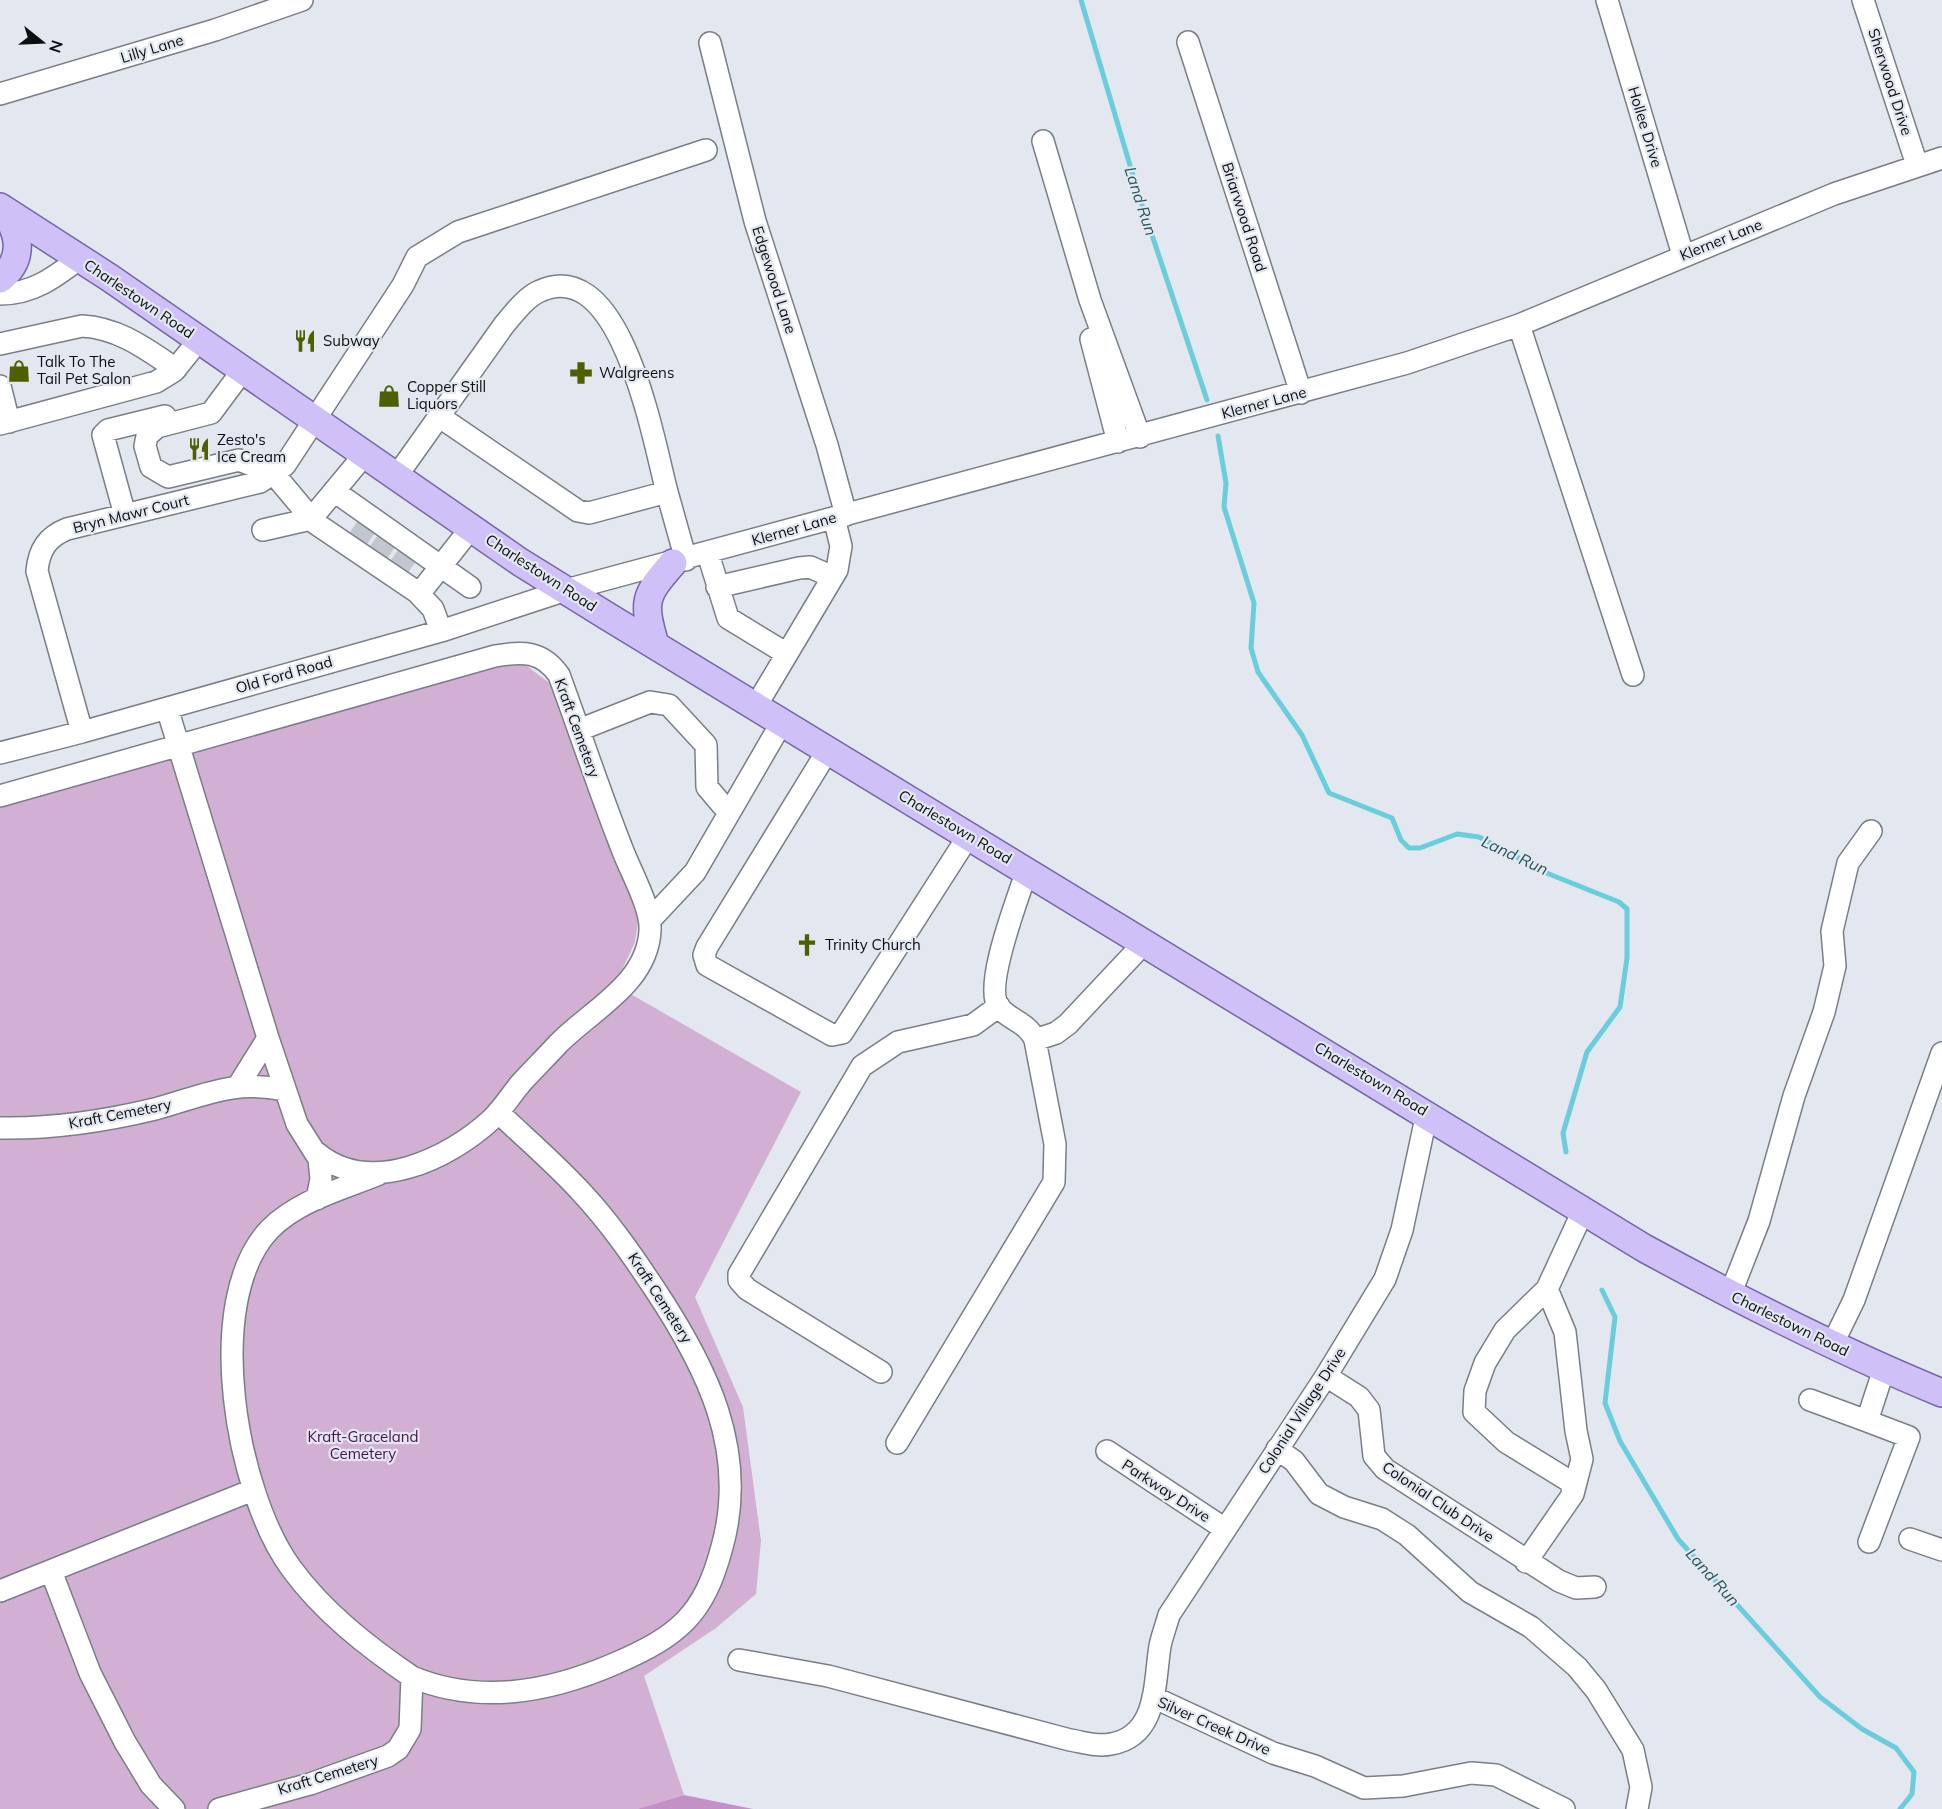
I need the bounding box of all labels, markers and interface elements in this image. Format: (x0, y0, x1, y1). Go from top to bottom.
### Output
north arrow (12, 12, 72, 72)
street label: Sherwood Drive (1864, 26, 1917, 138)
street label: Lilly Lane (118, 30, 186, 67)
text: N (45, 38, 68, 55)
street label: Hollee Drive (1624, 84, 1667, 170)
street label: Briarwood Road (1218, 160, 1271, 274)
water label: Land Run (1120, 164, 1162, 238)
street label: Klerner Lane (1677, 214, 1765, 265)
street label: Edgewood Lane (748, 224, 801, 336)
street label: Charlestown Road (81, 255, 198, 342)
restaurant icon: Subway (292, 328, 318, 354)
place label: Subway (323, 331, 380, 350)
place label: Talk To The Tail Pet Salon (37, 352, 131, 388)
shop icon: Talk To The Tail Pet Salon (6, 358, 32, 384)
pharmacy icon: Walgreens (568, 360, 594, 386)
place label: Walgreens (599, 363, 674, 382)
place label: Copper Still Liquors (407, 377, 486, 413)
street label: Klerner Lane (1219, 382, 1308, 423)
shop icon: Copper Still Liquors (376, 383, 402, 409)
place label: Zesto's Ice Cream (217, 430, 286, 466)
restaurant icon: Zesto's Ice Cream (186, 436, 212, 462)
street label: Bryn Mawr Court (71, 490, 191, 537)
street label: Klerner Lane (749, 507, 838, 550)
street label: Charlestown Road (482, 530, 600, 616)
street label: Old Ford Road (233, 652, 334, 697)
street label: Kraft Cemetery (551, 676, 604, 780)
street label: Charlestown Road (895, 785, 1015, 868)
water label: Land Run (1479, 831, 1551, 879)
church icon: Trinity Church (794, 932, 820, 958)
place label: Trinity Church (825, 935, 921, 954)
street label: Charlestown Road (1311, 1037, 1431, 1120)
street label: Kraft Cemetery (67, 1094, 173, 1133)
street label: Kraft Cemetery (624, 1249, 697, 1347)
street label: Charlestown Road (1728, 1287, 1852, 1360)
street label: Colonial Village Drive (1254, 1344, 1350, 1477)
park label: Kraft-Graceland Cemetery (307, 1427, 419, 1463)
street label: Parkway Drive (1119, 1455, 1214, 1526)
street label: Colonial Club Drive (1379, 1457, 1498, 1546)
water label: Land Run (1682, 1544, 1744, 1610)
street label: Silver Creek Drive (1155, 1692, 1274, 1759)
street label: Kraft Cemetery (275, 1750, 380, 1799)

